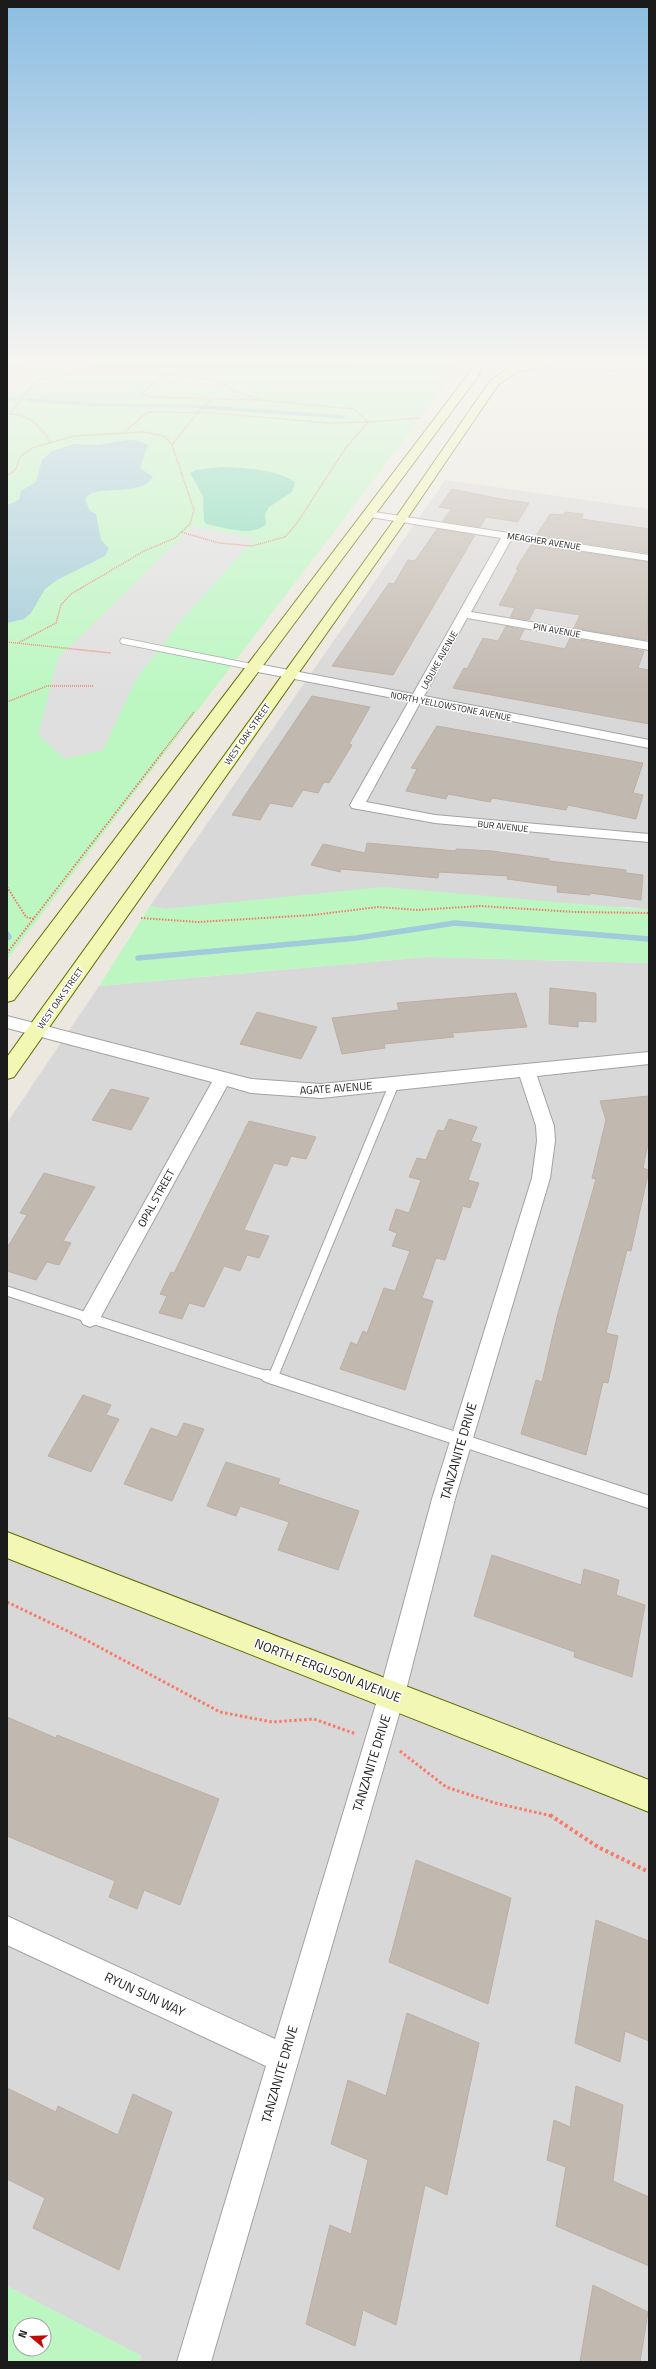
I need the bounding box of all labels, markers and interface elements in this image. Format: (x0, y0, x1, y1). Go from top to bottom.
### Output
street label: MEAGHER AVENUE (506, 529, 582, 553)
street label: PIN AVENUE (532, 619, 582, 641)
street label: LADUKE AVENUE (417, 628, 461, 692)
street label: NORTH YELLOWSTONE AVENUE (389, 688, 513, 724)
street label: WEST OAK STREET (221, 700, 273, 767)
street label: BUR AVENUE (477, 817, 529, 835)
street label: WEST OAK STREET (34, 964, 86, 1031)
street label: AGATE AVENUE (299, 1077, 373, 1099)
street label: OPAL STREET (133, 1166, 179, 1230)
street label: TANZANITE DRIVE (435, 1400, 481, 1502)
street label: NORTH FERGUSON AVENUE (252, 1633, 404, 1707)
street label: TANZANITE DRIVE (347, 1712, 395, 1814)
street label: RYUN SUN WAY (101, 1967, 189, 2021)
street label: TANZANITE DRIVE (256, 2023, 302, 2125)
north arrow (12, 2317, 52, 2357)
text: N (14, 2328, 31, 2340)

